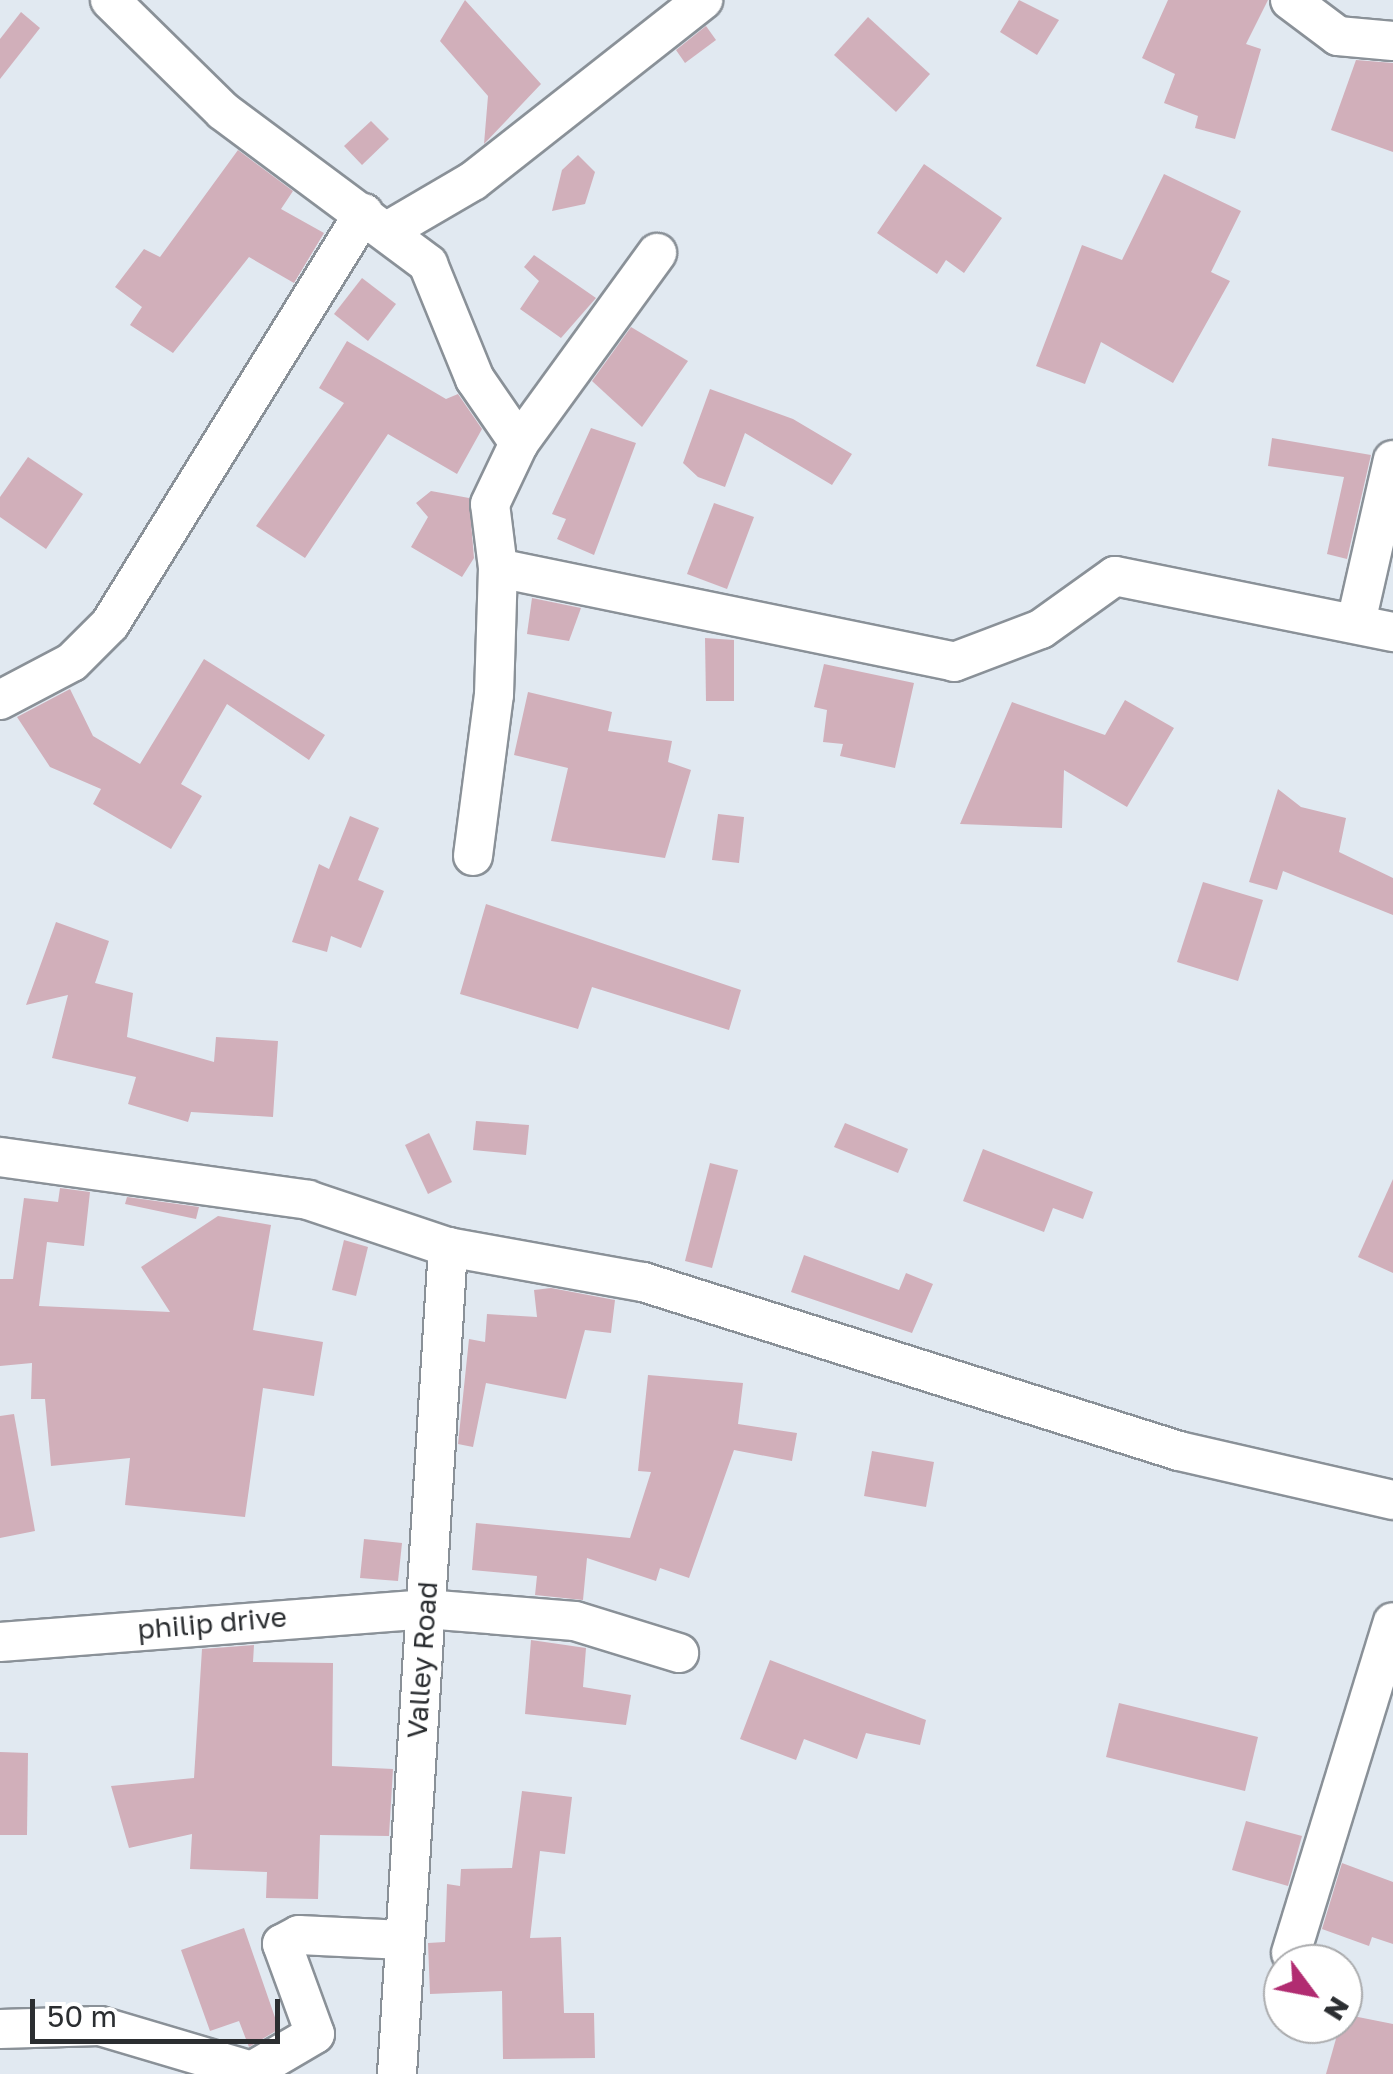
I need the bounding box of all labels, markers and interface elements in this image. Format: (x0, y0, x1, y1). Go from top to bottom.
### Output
street label: Valley Road (400, 1580, 444, 1740)
street label: philip drive (136, 1600, 288, 1646)
north arrow (1263, 1944, 1363, 2044)
scale bar (35, 1979, 285, 2041)
text: N (1318, 1991, 1357, 2027)
text: 50 m (47, 1998, 117, 2034)

